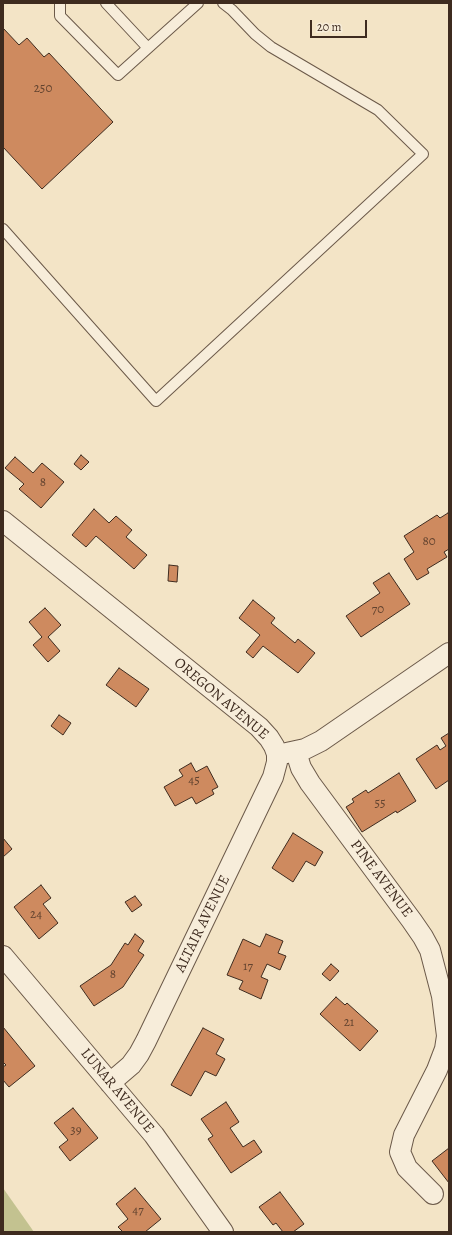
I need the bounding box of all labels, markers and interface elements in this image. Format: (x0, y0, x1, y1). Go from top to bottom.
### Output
scale bar (312, 12, 369, 38)
text: 20 m (317, 19, 341, 35)
house number: 250 (34, 81, 52, 97)
house number: 8 (40, 475, 46, 491)
house number: 80 (422, 534, 436, 550)
house number: 70 (372, 602, 384, 618)
street label: OREGON AVENUE (170, 654, 272, 744)
house number: 45 (188, 773, 200, 789)
house number: 55 (374, 796, 386, 812)
street label: PINE AVENUE (346, 837, 416, 921)
street label: ALTAIR AVENUE (172, 872, 234, 976)
house number: 24 (30, 907, 42, 923)
house number: 17 (243, 959, 253, 975)
house number: 8 (110, 967, 116, 983)
house number: 21 (344, 1015, 354, 1031)
street label: LUNAR AVENUE (76, 1045, 158, 1137)
house number: 39 (70, 1123, 82, 1139)
house number: 47 (132, 1203, 144, 1219)

